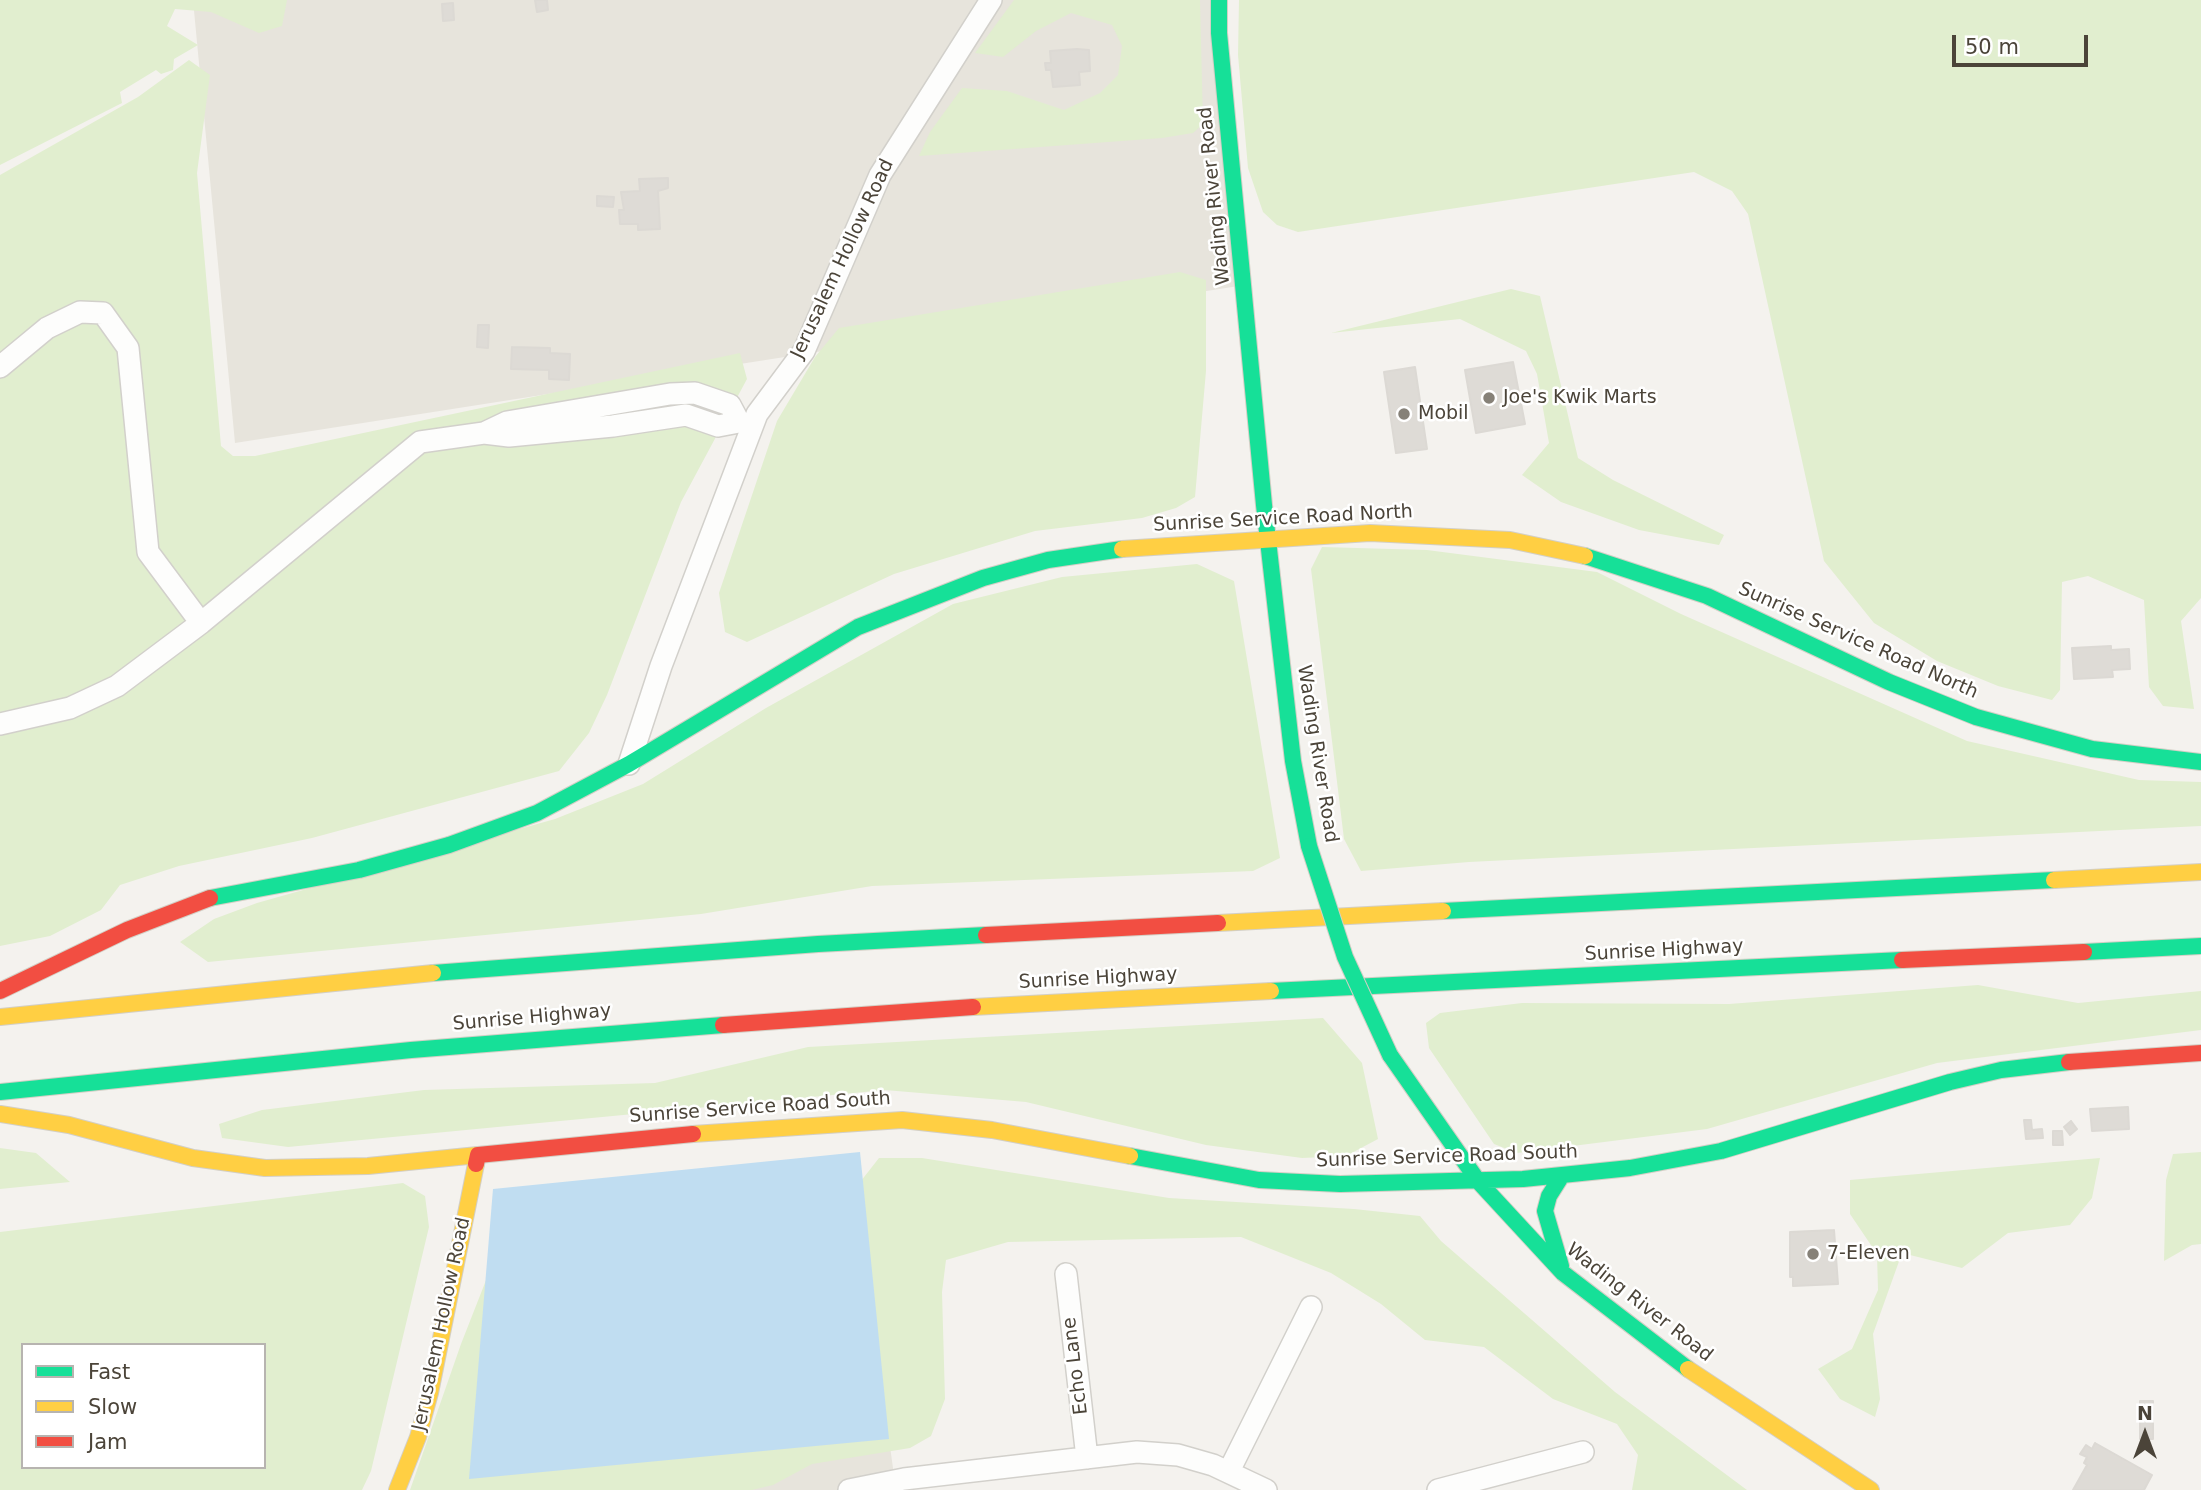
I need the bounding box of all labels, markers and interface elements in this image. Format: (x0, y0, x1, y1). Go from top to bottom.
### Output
scale bar (1956, 21, 2092, 65)
text: 50 m (1965, 35, 2019, 59)
street label: Wading River Road (1194, 105, 1236, 287)
street label: Jerusalem Hollow Road (787, 156, 899, 362)
place label: Joe's Kwik Marts (1503, 387, 1657, 409)
marker: Joe's Kwik Marts (1481, 390, 1497, 406)
place label: Mobil (1418, 403, 1469, 425)
marker: Mobil (1396, 406, 1412, 422)
street label: Sunrise Service Road North (1153, 501, 1413, 537)
street label: Sunrise Service Road North (1735, 578, 1981, 704)
street label: Wading River Road (1292, 664, 1342, 844)
street label: Sunrise Highway (1584, 935, 1744, 967)
street label: Sunrise Highway (1018, 963, 1178, 995)
street label: Sunrise Highway (452, 1000, 612, 1036)
street label: Sunrise Service Road South (628, 1087, 892, 1129)
street label: Sunrise Service Road South (1316, 1141, 1578, 1173)
street label: Jerusalem Hollow Road (408, 1215, 476, 1433)
street label: Wading River Road (1561, 1239, 1717, 1367)
place label: 7-Eleven (1827, 1243, 1910, 1265)
marker: 7-Eleven (1805, 1246, 1821, 1262)
street label: Echo Lane (1059, 1316, 1093, 1416)
legend (21, 1343, 266, 1469)
text: Fast (88, 1360, 130, 1384)
text: Slow (88, 1395, 137, 1419)
north arrow (2110, 1399, 2180, 1469)
text: N (2137, 1402, 2153, 1424)
text: Jam (88, 1430, 128, 1454)

